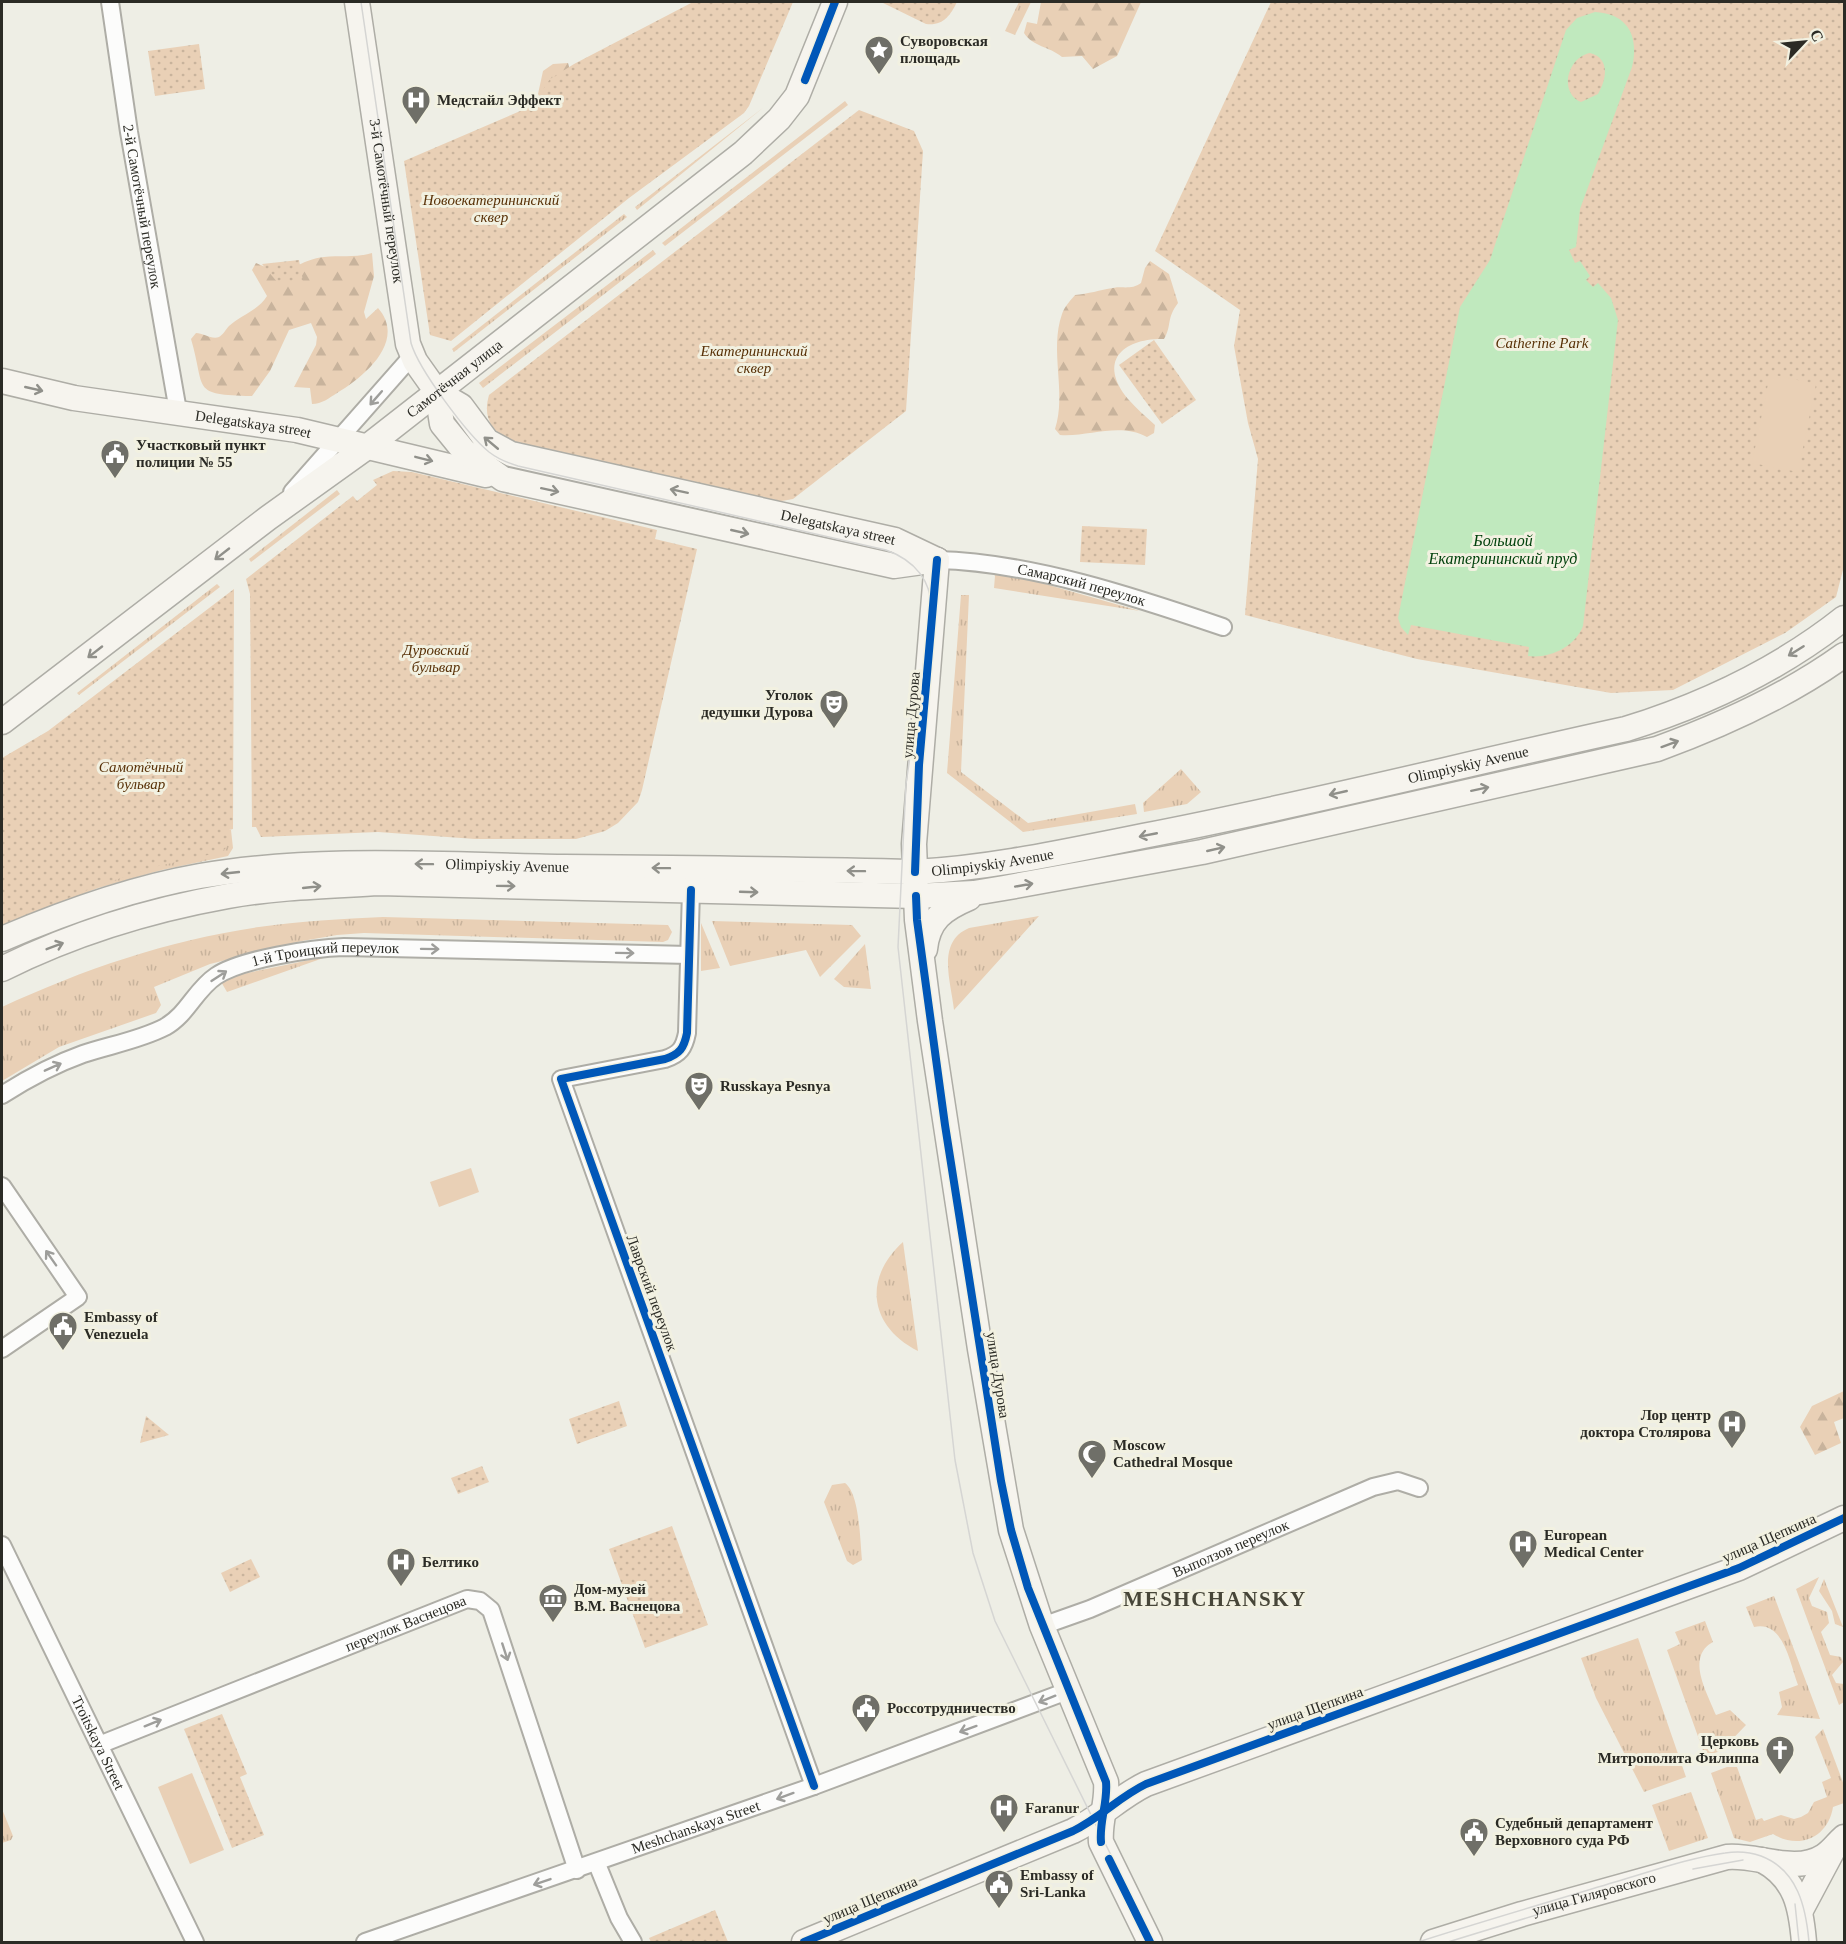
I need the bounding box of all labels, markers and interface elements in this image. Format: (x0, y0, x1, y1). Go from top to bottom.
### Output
north arrow (1774, 12, 1834, 72)
text: С (1807, 27, 1827, 45)
place label: Суворовская площадь (900, 33, 988, 66)
place icon: Суворовская площадь (863, 34, 895, 76)
hospital icon: Медстайл Эффект (400, 84, 432, 126)
place label: Медстайл Эффект (437, 92, 562, 108)
street label: 3-й Самотёчный переулок (366, 117, 407, 285)
street label: 2-й Самотёчный переулок (120, 123, 164, 290)
park label: Новоекатерининский сквер (422, 192, 560, 225)
park label: Catherine Park (1496, 335, 1589, 351)
street label: Самотёчная улица (404, 336, 506, 421)
park label: Екатерининский сквер (700, 343, 808, 376)
one-way arrow (24, 384, 43, 396)
one-way arrow (369, 390, 382, 406)
street label: Delegatskaya street (194, 407, 314, 441)
one-way arrow (484, 436, 499, 450)
place label: Участковый пункт полиции № 55 (136, 437, 266, 470)
public building icon: Участковый пункт полиции № 55 (99, 438, 131, 480)
one-way arrow (414, 454, 433, 466)
one-way arrow (540, 485, 559, 496)
one-way arrow (670, 485, 689, 496)
street label: Delegatskaya street (779, 507, 898, 548)
one-way arrow (730, 527, 749, 538)
water label: Большой Екатерининский пруд (1428, 532, 1577, 568)
one-way arrow (214, 547, 230, 560)
street label: Самарский переулок (1016, 561, 1148, 609)
park label: Дуровский бульвар (401, 642, 469, 675)
one-way arrow (1788, 645, 1805, 658)
one-way arrow (87, 646, 103, 659)
street label: улица Дурова (899, 671, 923, 759)
place label: Уголок дедушки Дурова (701, 687, 813, 720)
theatre icon: Уголок дедушки Дурова (818, 688, 850, 730)
one-way arrow (1660, 738, 1679, 749)
street label: Olimpiyskiy Avenue (1406, 743, 1531, 786)
park label: Самотёчный бульвар (99, 759, 184, 792)
one-way arrow (1470, 782, 1489, 794)
one-way arrow (1329, 788, 1348, 800)
one-way arrow (1139, 830, 1158, 841)
one-way arrow (1206, 843, 1225, 855)
street label: Olimpiyskiy Avenue (931, 846, 1055, 879)
street label: Olimpiyskiy Avenue (445, 856, 569, 875)
one-way arrow (415, 858, 435, 870)
one-way arrow (652, 862, 672, 874)
one-way arrow (847, 865, 867, 877)
one-way arrow (220, 868, 240, 879)
one-way arrow (1014, 879, 1033, 890)
one-way arrow (496, 880, 516, 892)
one-way arrow (301, 881, 321, 892)
one-way arrow (739, 886, 759, 898)
street label: 1-й Троицкий переулок (250, 939, 400, 969)
one-way arrow (45, 940, 64, 951)
one-way arrow (420, 943, 440, 955)
one-way arrow (615, 947, 635, 959)
one-way arrow (210, 969, 227, 981)
one-way arrow (44, 1061, 62, 1072)
theatre icon: Russkaya Pesnya (683, 1070, 715, 1112)
place label: Russkaya Pesnya (720, 1078, 831, 1094)
street label: Лаврский переулок (623, 1233, 681, 1354)
one-way arrow (45, 1251, 57, 1267)
place label: Embassy of Venezuela (84, 1309, 159, 1342)
public building icon: Embassy of Venezuela (47, 1310, 79, 1352)
street label: улица Дурова (983, 1331, 1013, 1420)
place label: Лор центр доктора Столярова (1580, 1407, 1711, 1440)
hospital icon: Лор центр доктора Столярова (1716, 1408, 1748, 1450)
place label: Moscow Cathedral Mosque (1113, 1437, 1233, 1470)
mosque icon: Moscow Cathedral Mosque (1076, 1438, 1108, 1480)
street label: улица Щепкина (1720, 1510, 1819, 1566)
street label: Выползов переулок (1170, 1516, 1292, 1580)
place label: European Medical Center (1544, 1527, 1644, 1560)
hospital icon: European Medical Center (1507, 1528, 1539, 1570)
hospital icon: Белтико (385, 1546, 417, 1588)
place label: Белтико (422, 1554, 479, 1570)
place label: Дом-музей В.М. Васнецова (574, 1581, 681, 1614)
museum icon: Дом-музей В.М. Васнецова (537, 1582, 569, 1624)
district label: MESHCHANSKY (1123, 1587, 1307, 1611)
street label: переулок Васнецова (343, 1592, 469, 1654)
one-way arrow (500, 1642, 511, 1661)
street label: улица Щепкина (1265, 1683, 1365, 1733)
public building icon: Россотрудничество (850, 1692, 882, 1734)
street label: Troitskaya Street (69, 1693, 128, 1793)
one-way arrow (1038, 1695, 1056, 1706)
place label: Россотрудничество (887, 1700, 1016, 1716)
one-way arrow (143, 1717, 162, 1728)
one-way arrow (959, 1725, 978, 1736)
place label: Церковь Митрополита Филиппа (1598, 1733, 1759, 1766)
church icon: Церковь Митрополита Филиппа (1764, 1734, 1796, 1776)
one-way arrow (776, 1792, 795, 1803)
hospital icon: Faranur (988, 1792, 1020, 1834)
street label: Meshchanskaya Street (629, 1797, 763, 1857)
place label: Faranur (1025, 1800, 1080, 1816)
place label: Судебный департамент Верховного суда РФ (1495, 1815, 1654, 1848)
public building icon: Судебный департамент Верховного суда РФ (1458, 1816, 1490, 1858)
place label: Embassy of Sri-Lanka (1020, 1867, 1095, 1900)
public building icon: Embassy of Sri-Lanka (983, 1868, 1015, 1910)
street label: улица Гиляровского (1530, 1869, 1657, 1919)
street label: улица Щепкина (821, 1873, 920, 1927)
one-way arrow (533, 1877, 552, 1888)

